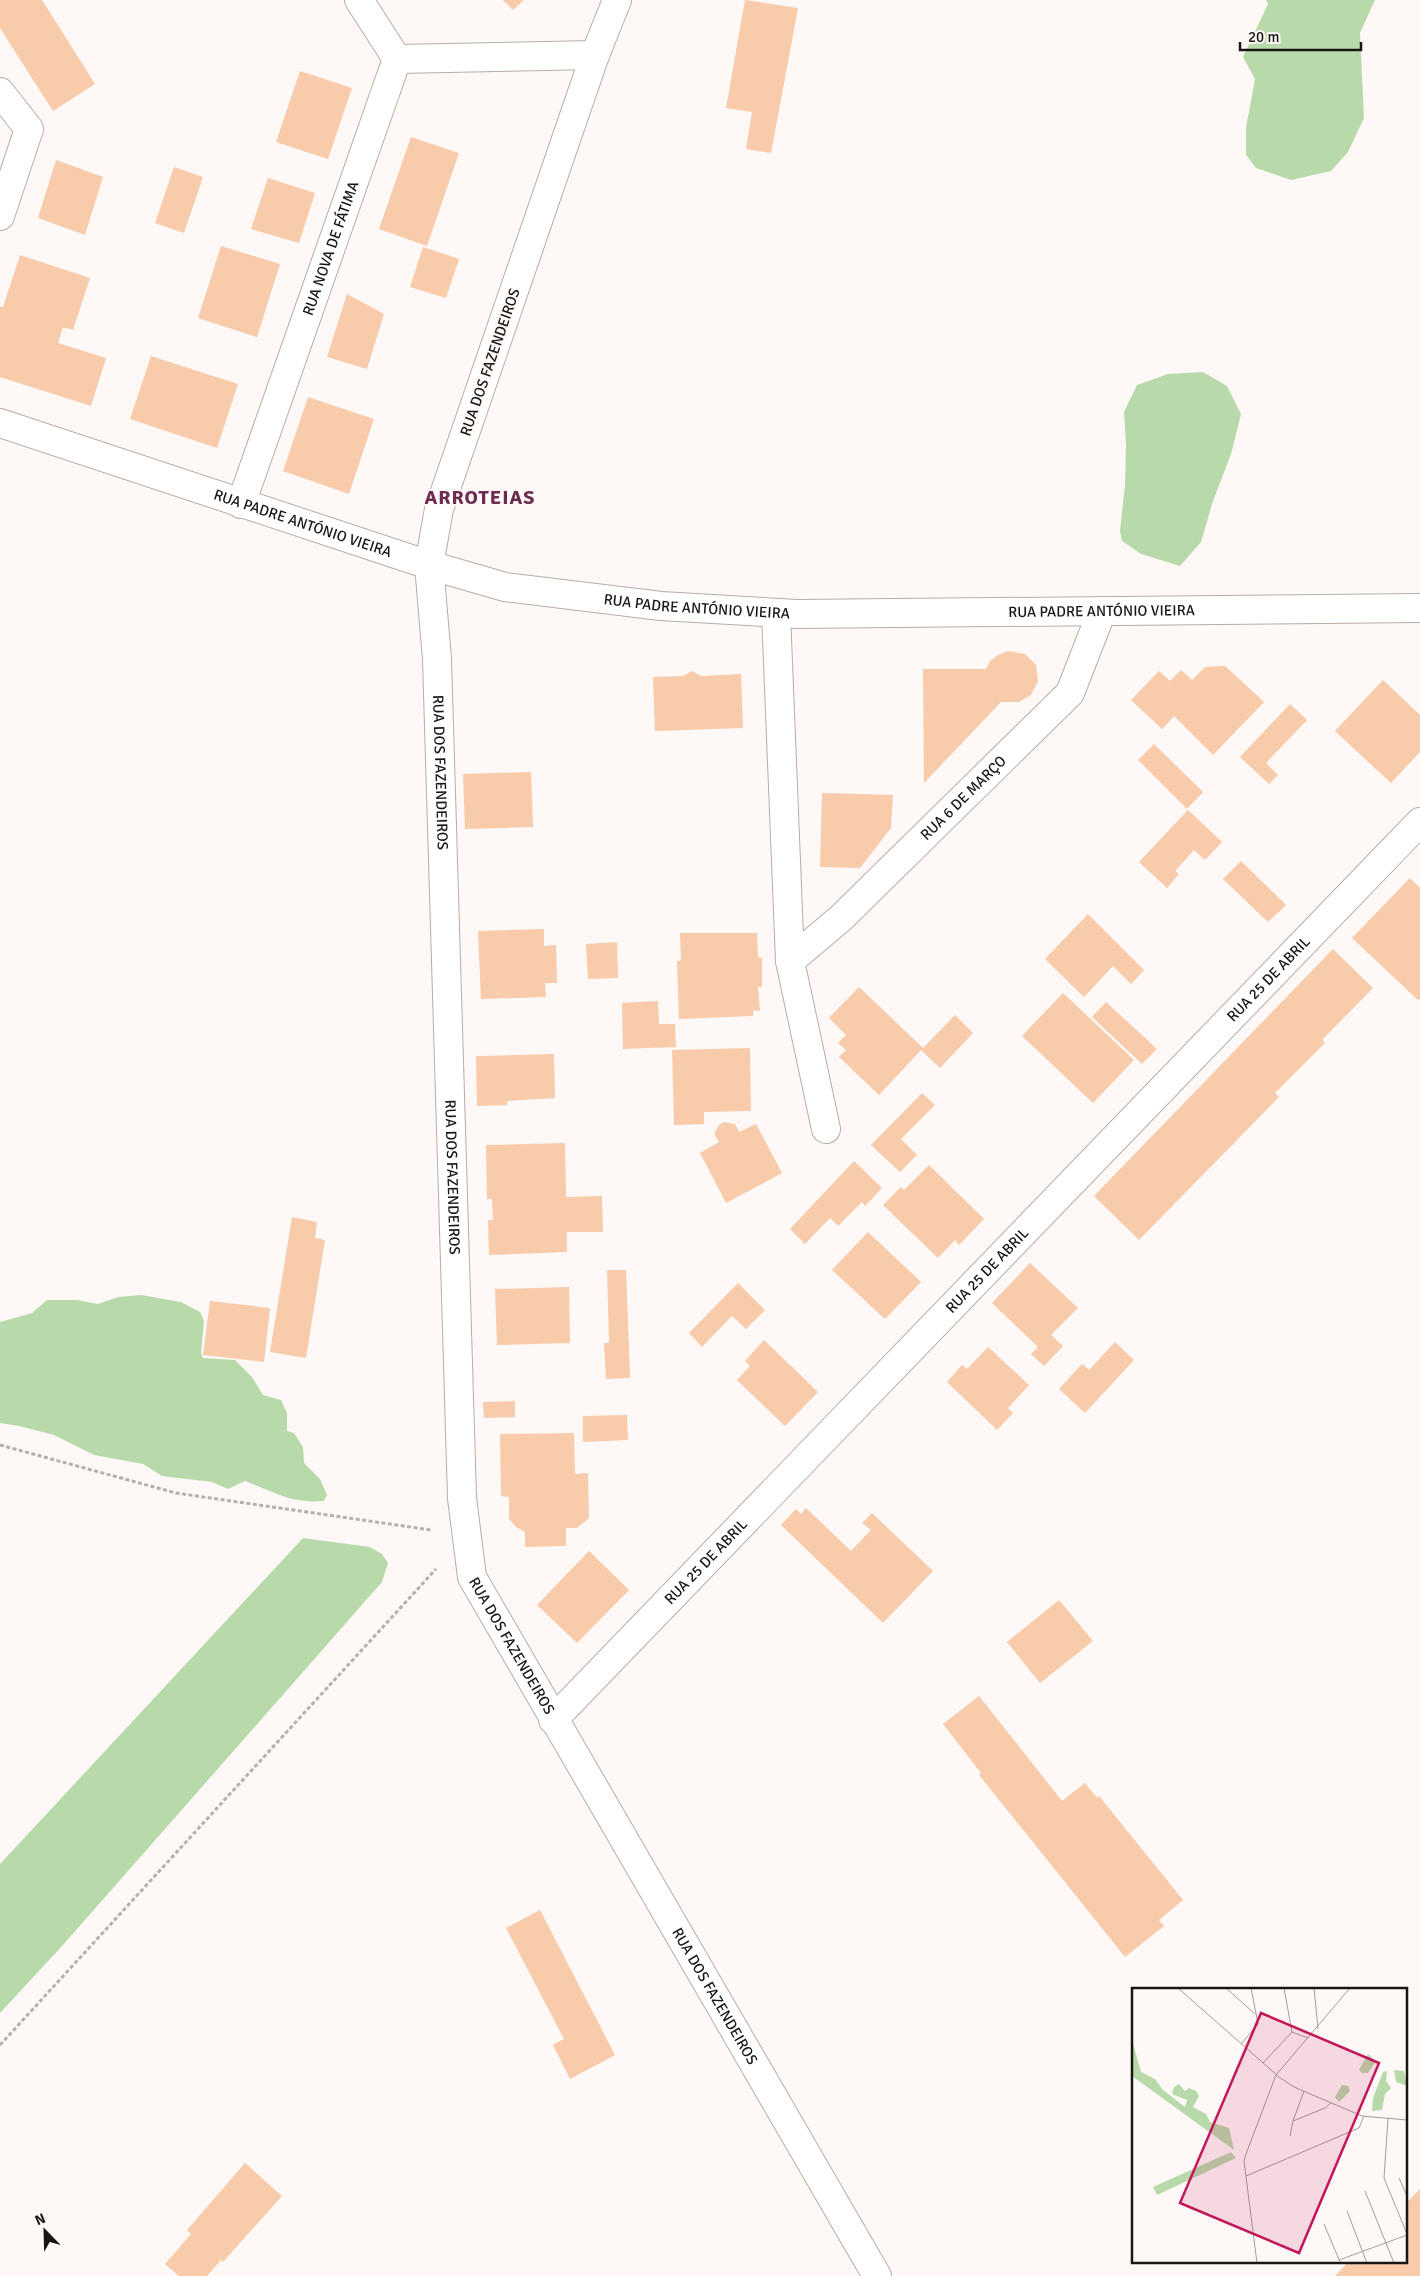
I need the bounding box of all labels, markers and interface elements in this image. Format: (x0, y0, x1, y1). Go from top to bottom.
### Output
scale bar (1240, 20, 1361, 52)
text: 20 m (1248, 28, 1279, 46)
street label: RUA NOVA DE FÁTIMA (299, 179, 362, 318)
street label: RUA DOS FAZENDEIROS (456, 286, 524, 438)
street label: RUA PADRE ANTÓNIO VIEIRA (211, 485, 394, 561)
district label: ARROTEIAS (425, 485, 535, 510)
street label: RUA PADRE ANTÓNIO VIEIRA (603, 590, 790, 623)
street label: RUA PADRE ANTÓNIO VIEIRA (1008, 601, 1195, 621)
street label: RUA DOS FAZENDEIROS (429, 695, 452, 850)
street label: RUA 6 DE MARÇO (917, 752, 1010, 844)
street label: RUA 25 DE ABRIL (1223, 932, 1314, 1025)
street label: RUA DOS FAZENDEIROS (441, 1099, 464, 1255)
street label: RUA 25 DE ABRIL (942, 1224, 1033, 1317)
street label: RUA 25 DE ABRIL (661, 1515, 751, 1608)
street label: RUA DOS FAZENDEIROS (465, 1574, 559, 1717)
street label: RUA DOS FAZENDEIROS (668, 1925, 762, 2068)
inset map (1132, 1988, 1408, 2264)
north arrow (20, 2206, 70, 2256)
text: N (32, 2210, 48, 2229)

